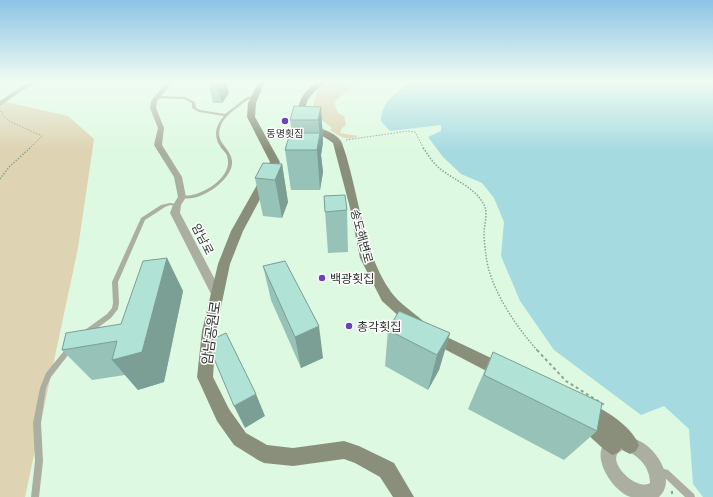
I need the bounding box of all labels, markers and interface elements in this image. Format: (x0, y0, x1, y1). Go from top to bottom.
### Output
marker: 동명횟집 (280, 116, 290, 126)
place label: 동명횟집 (267, 127, 303, 140)
street label: 송도해변로 (348, 207, 376, 265)
street label: 암남로 (189, 221, 217, 257)
place label: 백광횟집 (330, 271, 374, 286)
marker: 백광횟집 (317, 273, 327, 283)
street label: 암남공원로 (198, 300, 224, 366)
place label: 총각횟집 (357, 319, 401, 334)
marker: 총각횟집 (344, 321, 354, 331)

